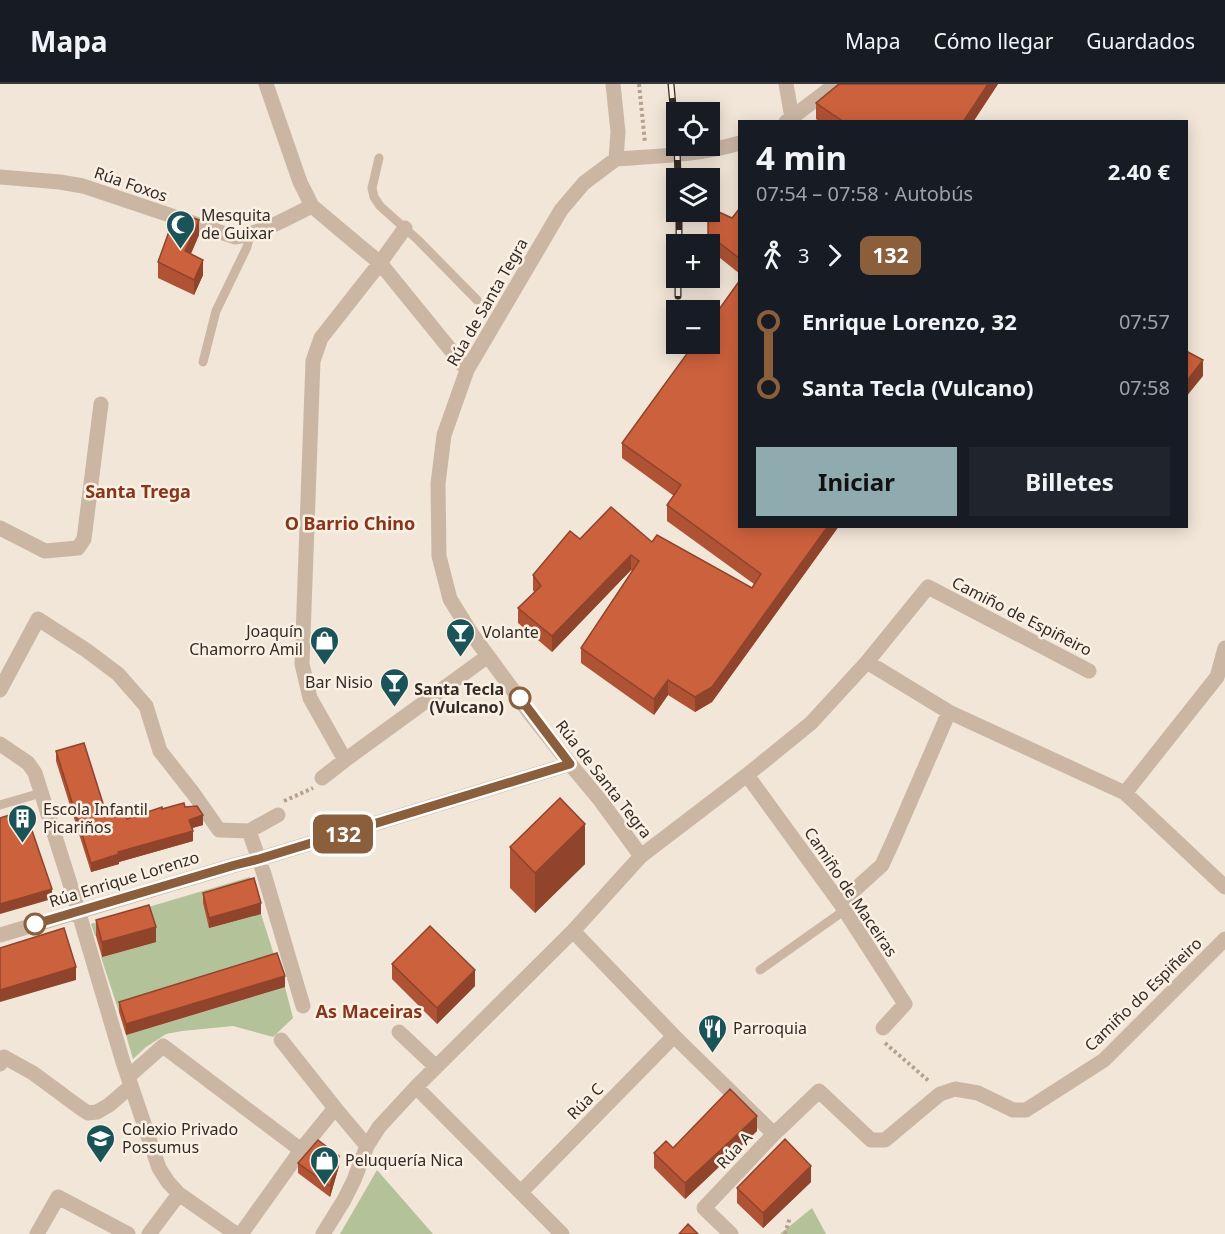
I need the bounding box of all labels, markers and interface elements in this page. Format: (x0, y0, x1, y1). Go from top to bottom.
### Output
text: Mapa (30, 22, 108, 60)
text: Mapa (845, 27, 900, 55)
text: Cómo llegar (933, 27, 1053, 55)
text: Guardados (1086, 27, 1195, 55)
map controls (666, 102, 720, 354)
button: locate (666, 102, 720, 156)
text: 4 min (756, 135, 847, 180)
text: 2.40 € (1108, 156, 1170, 186)
street label: Rúa Foxos (91, 161, 171, 207)
button: layers (666, 168, 720, 222)
text: 07:54 – 07:58 · Autobús (756, 180, 973, 207)
place label: Mesquita de Guixar (201, 204, 274, 244)
mosque icon: Mesquita de Guixar (164, 208, 196, 250)
street label: Rúa de Santa Tegra (441, 234, 533, 370)
button: + (666, 234, 720, 288)
icon: walk (756, 239, 789, 272)
icon: forward (818, 239, 851, 272)
text: 132 (872, 241, 909, 269)
text: 3 (798, 242, 809, 269)
button: − (666, 300, 720, 354)
text: Enrique Lorenzo, 32 (802, 306, 1017, 336)
text: 07:57 (1119, 308, 1170, 335)
text: Santa Tecla (Vulcano) (802, 372, 1034, 402)
text: 07:58 (1119, 374, 1170, 401)
button: Iniciar (756, 447, 957, 516)
button: Billetes (969, 447, 1170, 516)
district label: Santa Trega (85, 479, 191, 503)
district label: O Barrio Chino (285, 511, 415, 535)
street label: Camiño de Espiñeiro (948, 571, 1096, 661)
bar icon: Volante (445, 616, 477, 658)
place label: Joaquín Chamorro Amil (189, 620, 303, 660)
place label: Volante (482, 621, 539, 643)
shop icon: Joaquín Chamorro Amil (308, 624, 340, 666)
bar icon: Bar Nisio (378, 666, 410, 708)
place label: Bar Nisio (305, 671, 373, 693)
place label: Santa Tecla (Vulcano) (414, 678, 504, 718)
marker: Santa Tecla (Vulcano) (509, 687, 531, 709)
street label: Rúa de Santa Tegra (551, 715, 657, 843)
place label: Escola Infantil Picariños (43, 798, 148, 838)
building icon: Escola Infantil Picariños (6, 802, 38, 844)
line badge: 132 (308, 814, 378, 854)
text: 132 (325, 820, 361, 848)
street label: Camiño de Maceiras (799, 823, 903, 961)
street label: Rúa Enrique Lorenzo (46, 846, 202, 912)
unlabelled marker (24, 913, 46, 935)
street label: Camiño do Espiñeiro (1080, 932, 1206, 1056)
district label: As Maceiras (316, 999, 422, 1023)
restaurant icon: Parroquia (696, 1012, 728, 1054)
place label: Parroquia (733, 1017, 807, 1039)
street label: Rúa C (562, 1078, 608, 1124)
place label: Colexio Privado Possumus (122, 1118, 238, 1158)
school or university icon: Colexio Privado Possumus (85, 1122, 117, 1164)
street label: Rúa A (711, 1126, 757, 1173)
shop icon: Peluquería Nica (308, 1144, 340, 1186)
place label: Peluquería Nica (345, 1149, 463, 1171)

